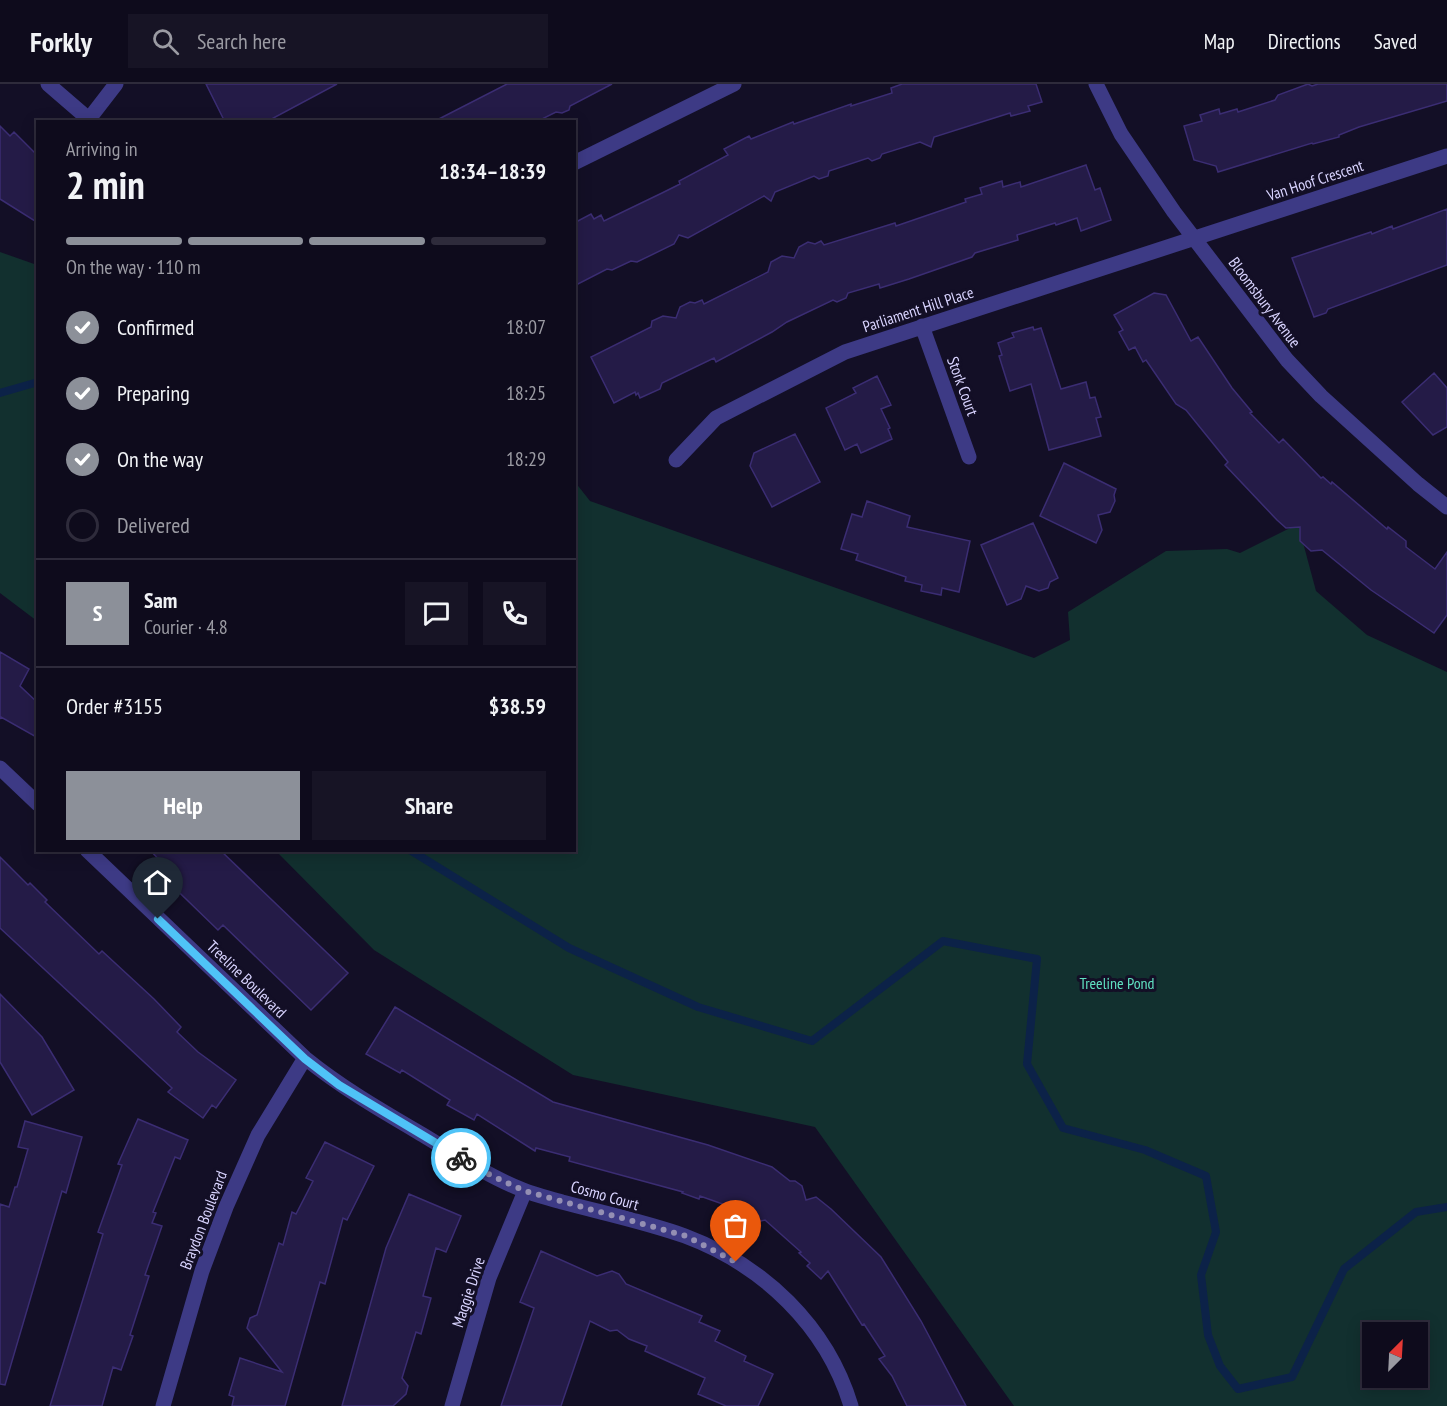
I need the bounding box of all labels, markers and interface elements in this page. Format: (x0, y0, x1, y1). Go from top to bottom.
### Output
search box (128, 14, 548, 68)
text: Forkly (30, 23, 92, 60)
icon: search (149, 25, 182, 58)
text: Search here (197, 27, 286, 55)
text: Map (1204, 28, 1235, 55)
text: Directions (1268, 28, 1341, 55)
text: Saved (1374, 28, 1417, 55)
text: Arriving in (66, 136, 138, 162)
street label: Van Hoof Crescent (1263, 155, 1366, 205)
text: 18:34–18:39 (439, 157, 546, 185)
text: 2 min (66, 159, 145, 210)
street label: Bloomsbury Avenue (1224, 253, 1306, 351)
text: On the way · 110 m (66, 254, 201, 280)
street label: Parliament Hill Place (860, 282, 976, 336)
icon: check (66, 311, 99, 344)
text: Confirmed (117, 313, 194, 341)
text: 18:07 (506, 314, 546, 340)
street label: Stork Court (943, 354, 983, 419)
icon: check (66, 377, 99, 410)
text: Preparing (117, 379, 190, 407)
text: 18:25 (506, 380, 546, 406)
icon: check (66, 443, 99, 476)
text: On the way (117, 445, 203, 473)
text: 18:29 (506, 446, 546, 472)
text: Delivered (117, 511, 190, 539)
button: chat (405, 582, 468, 645)
button: phone (483, 582, 546, 645)
text: Sam (144, 586, 177, 614)
text: S (93, 599, 102, 627)
text: Courier · 4.8 (144, 614, 228, 640)
text: Order #3155 (66, 692, 163, 720)
text: $38.59 (489, 692, 546, 720)
button: Help (66, 771, 300, 840)
button: Share (312, 771, 546, 840)
pin (132, 857, 183, 919)
icon: home (141, 866, 174, 899)
street label: Treeline Boulevard (203, 936, 291, 1022)
park label: Treeline Pond (1079, 973, 1155, 993)
courier (431, 1128, 491, 1188)
icon: bike (445, 1142, 478, 1175)
street label: Braydon Boulevard (175, 1168, 231, 1272)
street label: Cosmo Court (569, 1176, 642, 1214)
pin (710, 1200, 761, 1262)
icon: bag (719, 1209, 752, 1242)
street label: Maggie Drive (447, 1254, 489, 1330)
north arrow (1362, 1322, 1428, 1388)
map controls (1362, 1322, 1428, 1388)

